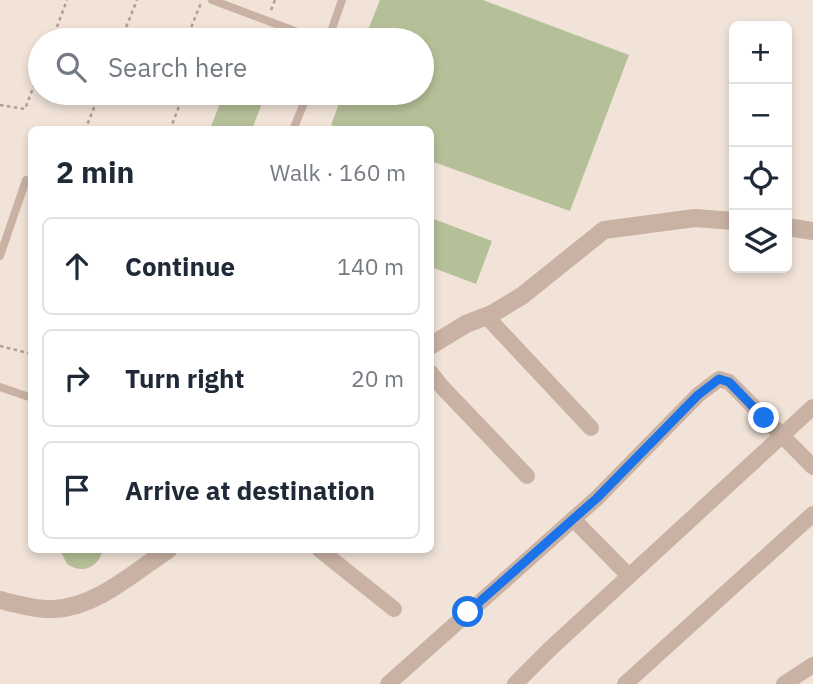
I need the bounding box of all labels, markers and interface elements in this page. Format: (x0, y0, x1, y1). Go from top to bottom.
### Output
map controls (729, 21, 792, 273)
button: + (729, 21, 792, 84)
search box (28, 28, 434, 105)
icon: search (52, 48, 90, 86)
text: Search here (108, 50, 247, 84)
button: − (729, 84, 792, 147)
button: locate (729, 147, 792, 210)
text: 2 min (56, 152, 134, 191)
text: Walk · 160 m (270, 157, 406, 187)
button: layers (729, 210, 792, 273)
icon: ahead (58, 247, 96, 285)
text: Continue (125, 249, 235, 283)
text: 140 m (337, 251, 404, 281)
icon: right (58, 359, 96, 397)
text: Turn right (125, 361, 244, 395)
text: 20 m (351, 363, 404, 393)
route end (748, 402, 779, 433)
icon: arrive (58, 471, 96, 509)
text: Arrive at destination (125, 473, 375, 507)
route start (452, 596, 483, 627)

